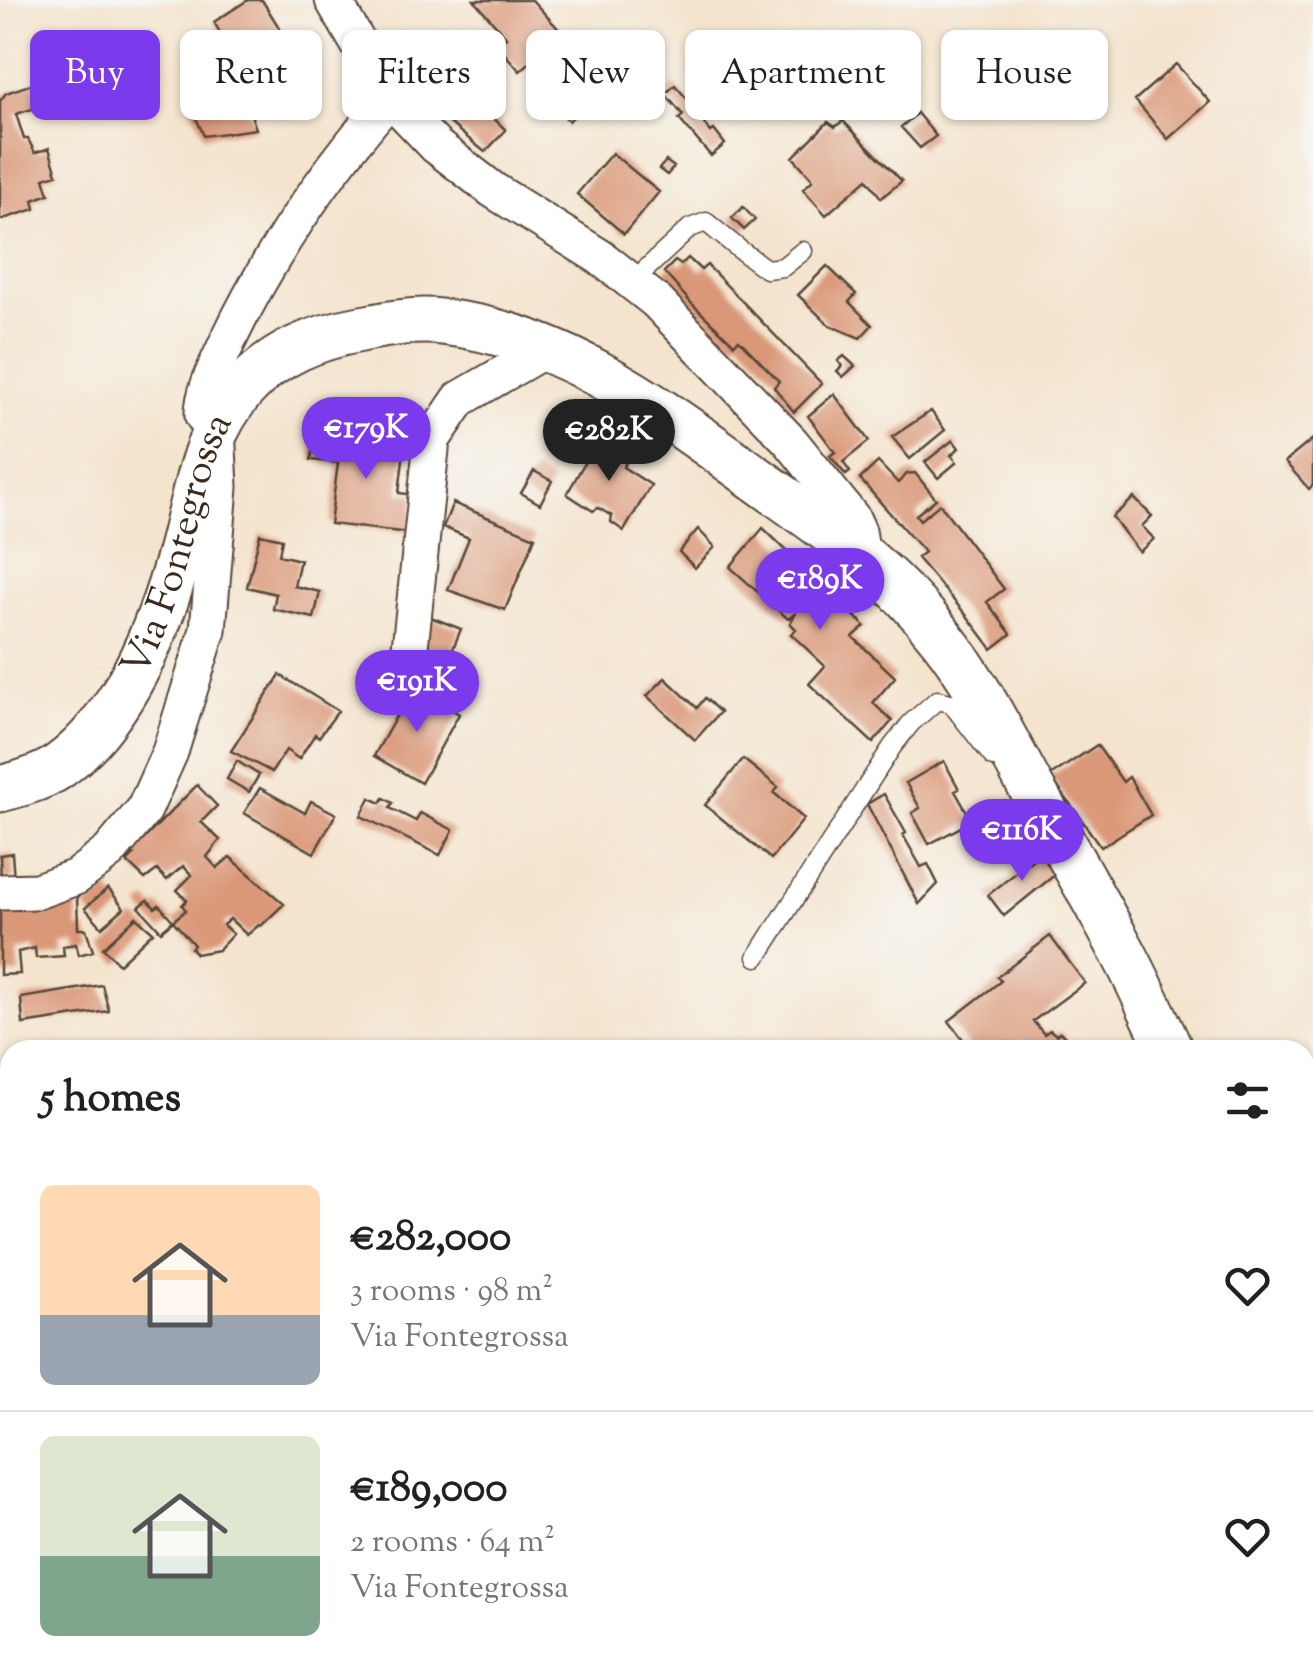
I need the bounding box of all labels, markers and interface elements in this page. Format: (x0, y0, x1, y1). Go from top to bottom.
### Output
chip: Buy (30, 30, 160, 120)
chip: Rent (180, 30, 322, 120)
chip: Filters (342, 30, 506, 120)
chip: New (526, 30, 665, 120)
chip: Apartment (685, 30, 921, 120)
chip: House (941, 30, 1108, 120)
pin: €179K (296, 397, 436, 482)
pin: €282K (539, 399, 679, 484)
street label: Via Fontegrossa (108, 403, 248, 687)
text: €179K (324, 406, 408, 452)
text: €282K (565, 408, 653, 454)
pin: €189K (750, 548, 890, 633)
text: €189K (777, 557, 863, 603)
pin: €191K (347, 650, 487, 735)
text: €191K (377, 659, 457, 705)
pin: €116K (952, 799, 1092, 884)
text: €116K (982, 808, 1062, 854)
text: 5 homes (40, 1070, 181, 1130)
icon: filters (1220, 1073, 1275, 1128)
text: €282,000 (350, 1209, 511, 1269)
icon: home (120, 1225, 240, 1345)
icon: heart (1220, 1258, 1275, 1313)
text: 3 rooms · 98 m² (350, 1269, 553, 1315)
text: Via Fontegrossa (350, 1315, 569, 1361)
text: €189,000 (350, 1460, 507, 1520)
icon: home (120, 1476, 240, 1596)
icon: heart (1220, 1509, 1275, 1564)
text: 2 rooms · 64 m² (350, 1520, 555, 1566)
text: Via Fontegrossa (350, 1566, 569, 1612)

